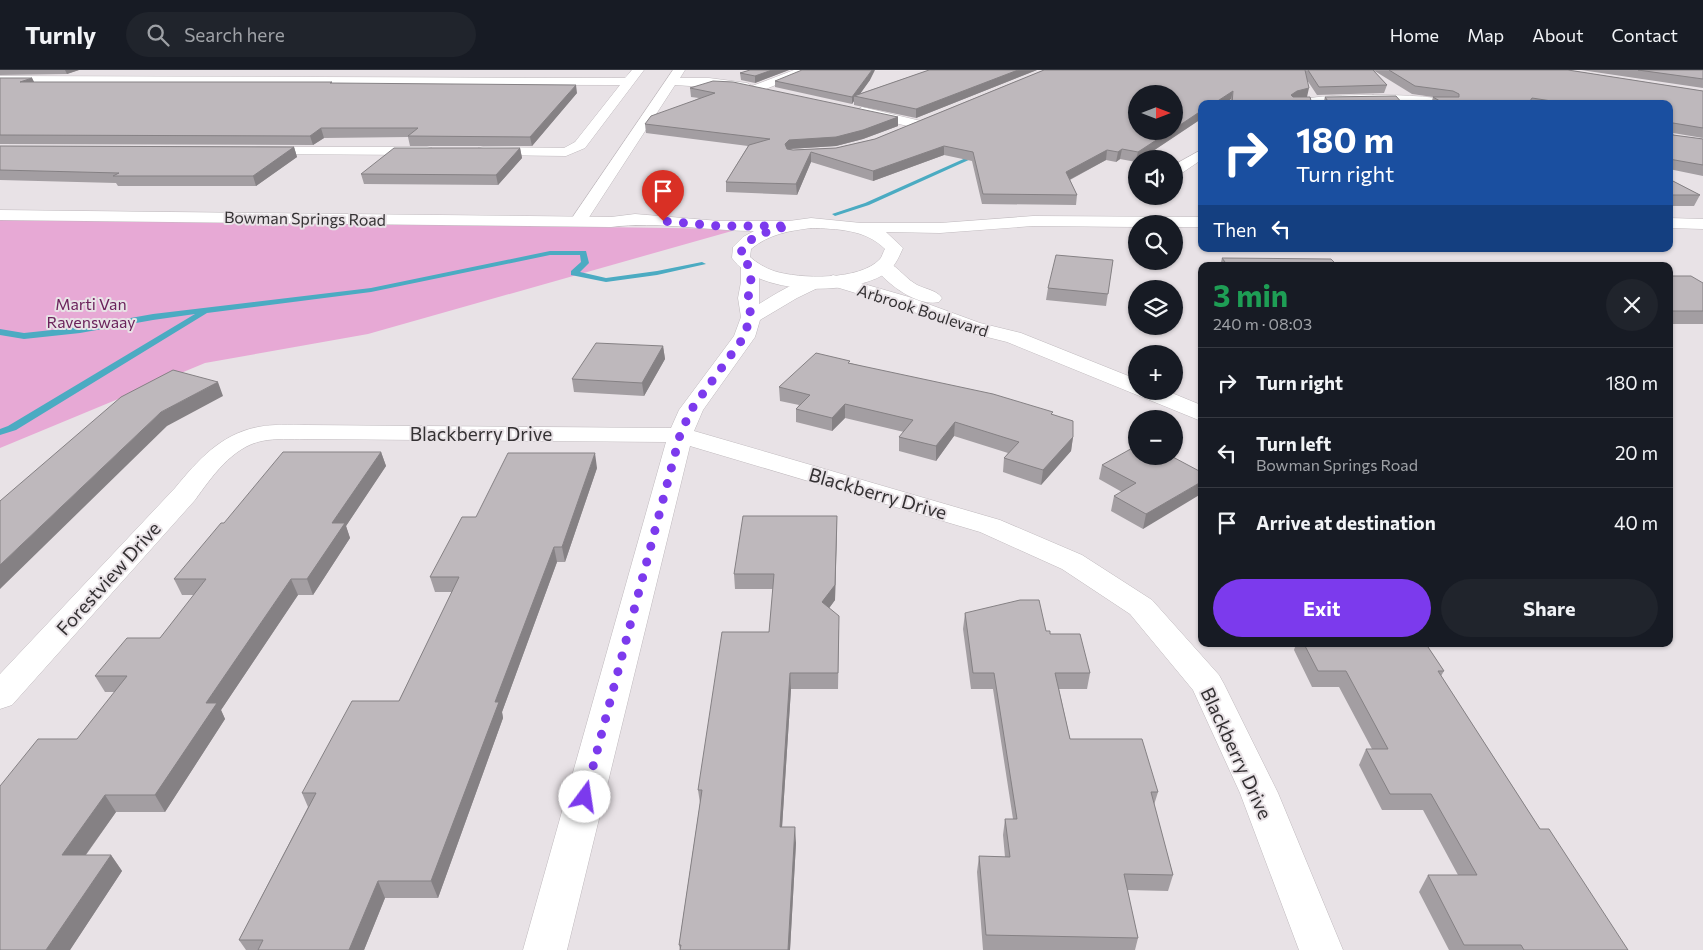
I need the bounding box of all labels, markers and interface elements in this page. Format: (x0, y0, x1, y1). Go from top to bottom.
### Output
search box (126, 12, 476, 57)
text: Turnly (25, 20, 96, 49)
icon: search (144, 21, 172, 49)
text: Search here (184, 23, 285, 46)
text: Home (1390, 24, 1439, 46)
text: Map (1467, 24, 1504, 46)
text: About (1532, 24, 1584, 46)
text: Contact (1612, 24, 1678, 46)
north arrow (1128, 85, 1182, 140)
map controls (1128, 85, 1183, 465)
text: 180 m (1296, 117, 1394, 160)
icon: right (1213, 120, 1278, 185)
button: sound (1128, 150, 1183, 205)
text: Turn right (1296, 160, 1394, 187)
pin (642, 170, 684, 221)
icon: arrive (649, 177, 677, 205)
street label: Bowman Springs Road (224, 207, 386, 229)
button: search (1128, 215, 1183, 270)
icon: left (1267, 215, 1295, 243)
text: Then (1213, 218, 1257, 241)
text: 3 min (1213, 276, 1288, 313)
button: close (1606, 279, 1658, 331)
street label: Arbrook Boulevard (855, 280, 991, 340)
button: layers (1128, 280, 1183, 335)
park label: Marti Van Ravenswaay (47, 294, 136, 331)
text: 240 m · 08:03 (1213, 314, 1312, 333)
button: + (1128, 345, 1183, 400)
icon: right (1213, 369, 1241, 397)
text: Turn right (1256, 371, 1343, 394)
text: 180 m (1606, 371, 1658, 394)
button: − (1128, 410, 1183, 465)
street label: Blackberry Drive (410, 422, 552, 445)
text: Turn left (1256, 432, 1331, 455)
icon: left (1213, 439, 1241, 467)
text: 20 m (1615, 441, 1658, 464)
text: Bowman Springs Road (1256, 455, 1418, 474)
street label: Blackberry Drive (806, 462, 950, 524)
icon: arrive (1213, 509, 1241, 537)
text: Arrive at destination (1256, 511, 1436, 534)
text: 40 m (1614, 511, 1658, 534)
street label: Forestview Drive (51, 517, 165, 639)
button: Exit (1213, 579, 1431, 637)
button: Share (1441, 579, 1658, 637)
street label: Blackberry Drive (1196, 684, 1278, 822)
position arrow (558, 770, 610, 822)

